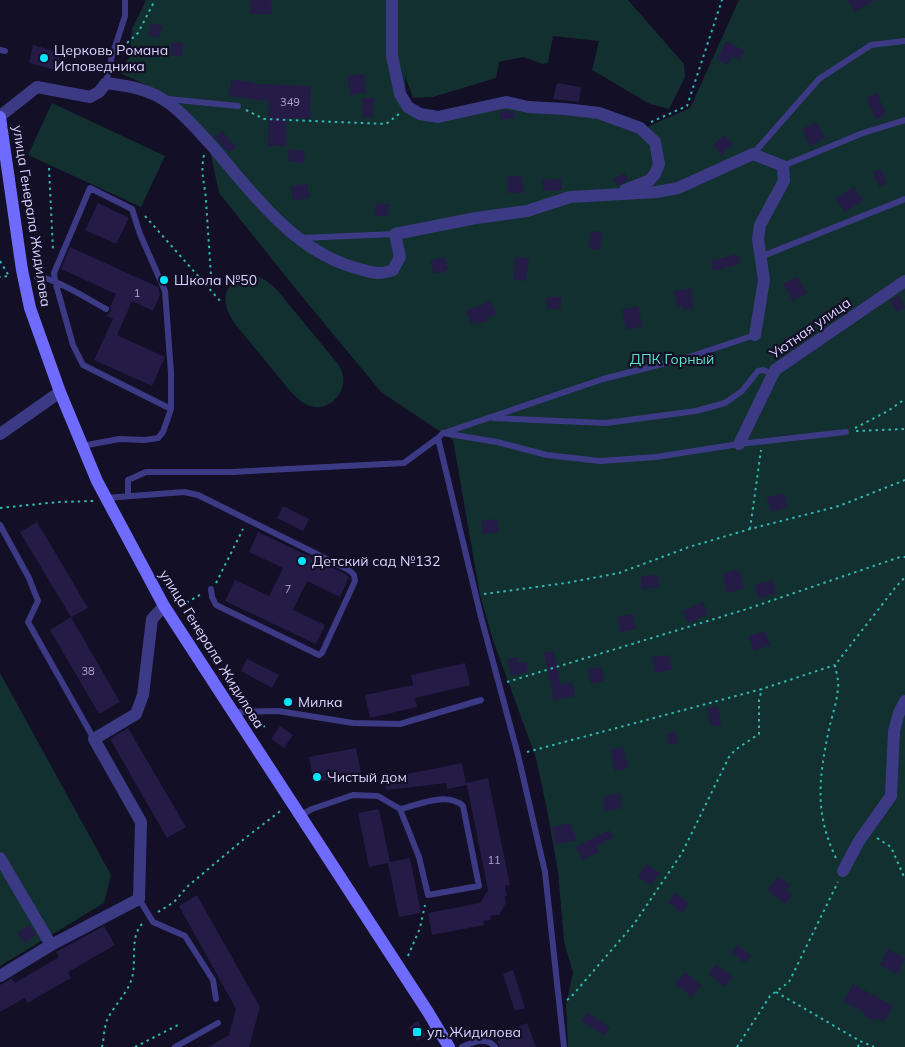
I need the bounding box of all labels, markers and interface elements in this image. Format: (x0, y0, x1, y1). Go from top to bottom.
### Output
place label: Церковь Романа Исповедника (54, 41, 168, 75)
marker: Церковь Романа Исповедника (38, 52, 50, 64)
house number: 349 (280, 95, 300, 109)
street label: улица Генерала Жидилова (9, 124, 55, 308)
place label: Школа №50 (174, 271, 257, 289)
marker: Школа №50 (158, 274, 170, 286)
house number: 1 (134, 286, 140, 300)
street label: Уютная улица (765, 293, 854, 363)
park label: ДПК Горный (630, 350, 714, 368)
place label: Детский сад №132 (312, 552, 440, 570)
marker: Детский сад №132 (296, 555, 308, 567)
street label: улица Генерала Жидилова (156, 566, 268, 732)
house number: 7 (285, 582, 291, 596)
house number: 38 (81, 664, 95, 678)
place label: Милка (298, 693, 343, 711)
marker: Милка (282, 696, 294, 708)
place label: Чистый дом (327, 768, 407, 786)
marker: Чистый дом (311, 771, 323, 783)
house number: 11 (487, 853, 501, 867)
place label: ул. Жидилова (427, 1023, 521, 1041)
marker: ул. Жидилова (411, 1026, 423, 1038)

